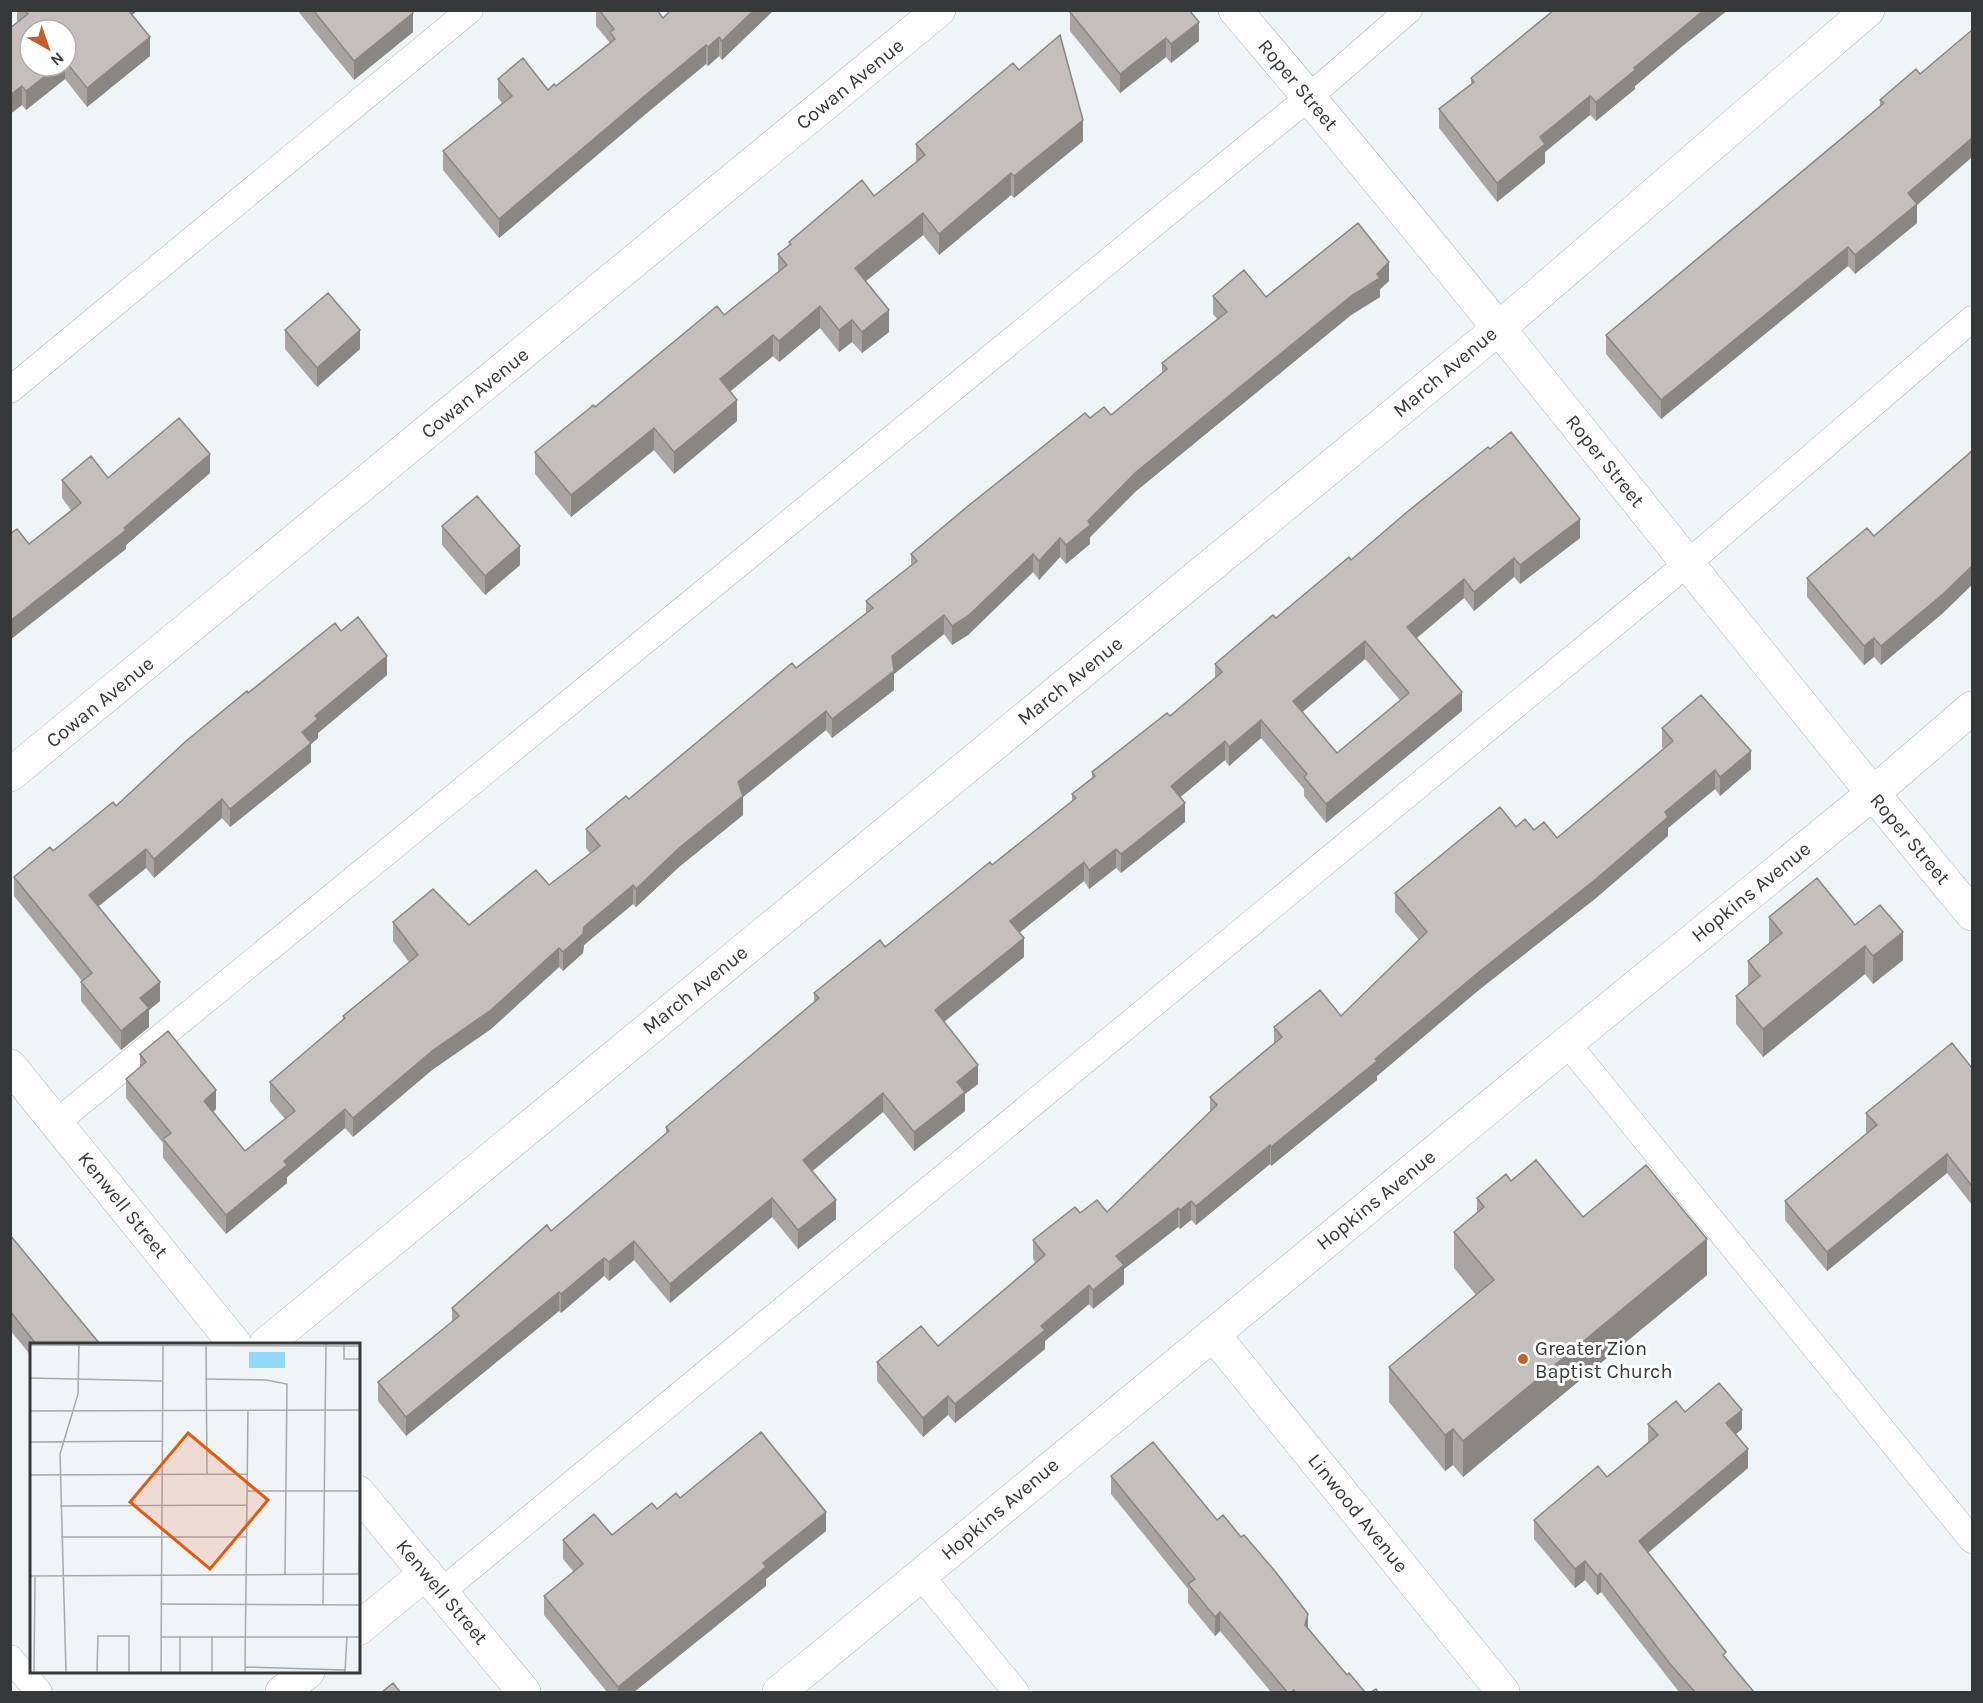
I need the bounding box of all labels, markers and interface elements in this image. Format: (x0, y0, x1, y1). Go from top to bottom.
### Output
north arrow (18, 18, 78, 78)
street label: Cowan Avenue (792, 34, 908, 134)
street label: Roper Street (1253, 35, 1343, 136)
text: N (47, 48, 68, 70)
street label: March Avenue (1389, 322, 1501, 422)
street label: Cowan Avenue (417, 343, 533, 443)
street label: Roper Street (1561, 410, 1649, 512)
street label: March Avenue (1013, 632, 1127, 730)
street label: Cowan Avenue (42, 652, 158, 752)
street label: Roper Street (1865, 789, 1955, 890)
street label: Hopkins Avenue (1687, 837, 1815, 947)
street label: March Avenue (638, 941, 752, 1039)
street label: Hopkins Avenue (1312, 1145, 1440, 1255)
street label: Kenwell Street (73, 1147, 173, 1263)
place label: Greater Zion Baptist Church (1535, 1337, 1672, 1383)
inset map (30, 1343, 360, 1673)
marker: Greater Zion Baptist Church (1516, 1352, 1530, 1366)
street label: Linwood Avenue (1303, 1449, 1413, 1577)
street label: Hopkins Avenue (937, 1453, 1063, 1565)
street label: Kenwell Street (391, 1535, 493, 1650)

